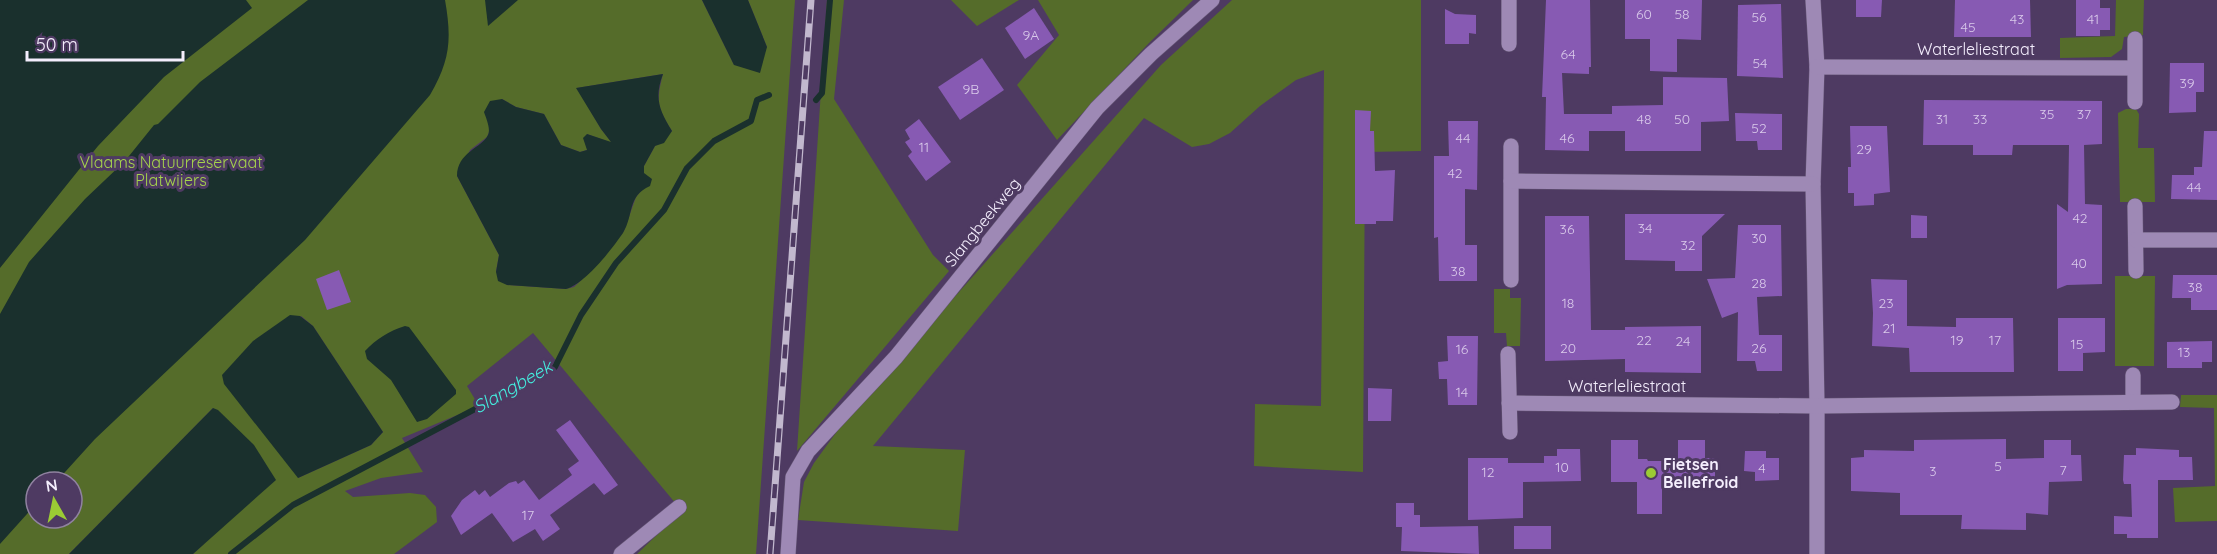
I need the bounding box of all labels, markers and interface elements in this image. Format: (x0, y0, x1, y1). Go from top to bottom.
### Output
house number: 60 (1636, 5, 1652, 23)
house number: 58 (1674, 5, 1690, 23)
house number: 56 (1751, 8, 1767, 26)
house number: 43 (2010, 10, 2024, 28)
house number: 41 (2087, 10, 2099, 28)
house number: 45 (1960, 18, 1976, 36)
scale bar (27, 24, 183, 62)
house number: 9A (1023, 26, 1039, 44)
text: 50 m (36, 33, 78, 56)
street label: Waterleliestraat (1917, 39, 2035, 59)
house number: 64 (1560, 45, 1576, 63)
house number: 54 (1752, 54, 1768, 72)
house number: 39 (2179, 74, 2195, 92)
house number: 9B (963, 80, 979, 98)
house number: 35 (2040, 105, 2054, 123)
house number: 37 (2077, 105, 2091, 123)
house number: 48 (1637, 110, 1651, 128)
house number: 50 (1674, 110, 1690, 128)
house number: 31 (1936, 110, 1948, 128)
house number: 33 (1973, 110, 1987, 128)
house number: 52 (1751, 119, 1767, 137)
house number: 44 (1456, 129, 1470, 147)
house number: 46 (1560, 129, 1575, 147)
house number: 11 (919, 138, 929, 156)
house number: 29 (1856, 140, 1872, 158)
park label: Vlaams Natuurreservaat Platwijers (79, 152, 263, 190)
house number: 42 (1447, 164, 1463, 182)
street label: Slangbeekweg (940, 173, 1024, 271)
house number: 44 (2187, 178, 2201, 196)
house number: 42 (2072, 209, 2088, 227)
house number: 34 (1638, 219, 1652, 237)
house number: 36 (1560, 220, 1575, 238)
house number: 30 (1751, 229, 1767, 247)
house number: 32 (1680, 236, 1696, 254)
house number: 40 (2071, 254, 2087, 272)
house number: 38 (1451, 262, 1465, 280)
house number: 28 (1751, 274, 1767, 292)
house number: 38 (2188, 278, 2202, 296)
house number: 18 (1562, 294, 1574, 312)
house number: 23 (1878, 294, 1894, 312)
house number: 21 (1883, 319, 1895, 337)
house number: 22 (1636, 331, 1652, 349)
house number: 19 (1951, 331, 1964, 349)
house number: 17 (1989, 331, 2001, 349)
house number: 24 (1676, 332, 1690, 350)
house number: 15 (2071, 335, 2083, 353)
house number: 20 (1560, 339, 1576, 357)
house number: 26 (1751, 339, 1767, 357)
house number: 16 (1456, 340, 1469, 358)
house number: 13 (2178, 343, 2190, 361)
water label: Slangbeek (469, 354, 558, 418)
street label: Waterleliestraat (1568, 376, 1686, 396)
house number: 14 (1456, 383, 1468, 401)
place label: Fietsen Bellefroid (1663, 454, 1738, 492)
house number: 5 (1994, 457, 2002, 475)
house number: 10 (1555, 458, 1569, 476)
house number: 4 (1758, 459, 1766, 477)
house number: 7 (2059, 461, 2067, 479)
house number: 3 (1929, 462, 1937, 480)
house number: 12 (1482, 463, 1495, 481)
marker: Fietsen Bellefroid (1644, 466, 1658, 480)
north arrow (24, 470, 84, 530)
text: N (44, 474, 59, 496)
house number: 17 (522, 506, 534, 524)

